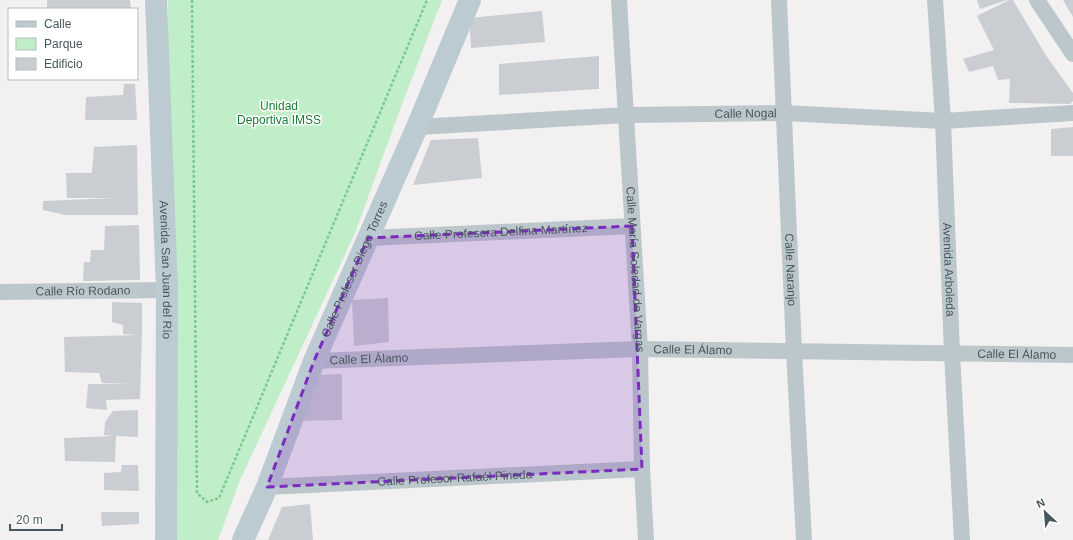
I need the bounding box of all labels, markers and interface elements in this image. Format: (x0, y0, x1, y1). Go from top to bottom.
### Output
legend (8, 8, 138, 80)
text: Calle (44, 17, 72, 31)
text: Parque (44, 37, 83, 51)
text: Edificio (44, 57, 83, 71)
park label: Unidad Deportiva IMSS (237, 99, 321, 127)
street label: Calle Nogal (714, 106, 777, 121)
street label: Calle María Soledad de Vargas (623, 186, 647, 353)
street label: Calle Profesor Diego Torres (318, 199, 391, 339)
street label: Avenida San Juan del Río (157, 200, 174, 340)
street label: Calle Profesora Delfina Martínez (414, 221, 588, 243)
street label: Avenida Arboleda (940, 222, 958, 317)
street label: Calle Naranjo (782, 233, 799, 307)
street label: Calle Río Rodano (35, 283, 131, 299)
street label: Calle El Álamo (653, 342, 733, 357)
street label: Calle El Álamo (977, 346, 1057, 362)
street label: Calle El Álamo (329, 350, 409, 367)
street label: Calle Profesor Rafaél Pineda (377, 467, 533, 489)
north arrow (1025, 492, 1065, 532)
text: N (1034, 496, 1047, 510)
scale bar (10, 506, 62, 532)
text: 20 m (16, 513, 43, 527)

